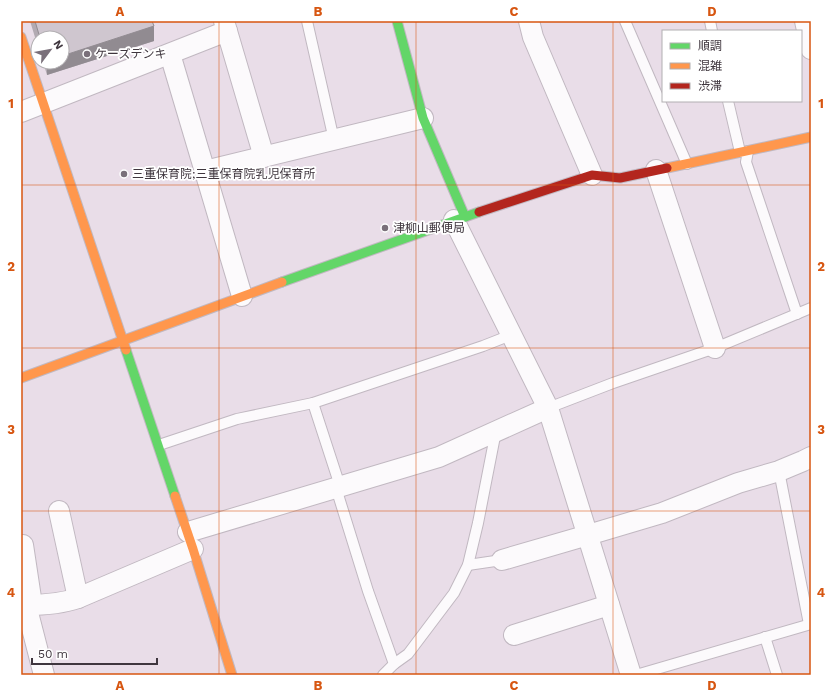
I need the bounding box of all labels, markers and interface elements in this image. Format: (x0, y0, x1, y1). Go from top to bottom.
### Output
text: A (116, 4, 125, 19)
text: B (314, 4, 323, 19)
text: C (510, 4, 519, 19)
text: D (707, 4, 717, 19)
north arrow (30, 30, 70, 70)
legend (662, 30, 802, 102)
text: N (50, 38, 66, 52)
text: 順調 (698, 39, 722, 53)
place label: ケーズデンキ (95, 47, 166, 61)
marker: ケーズデンキ (82, 49, 92, 59)
text: 混雑 (698, 59, 722, 73)
text: 渋滞 (698, 79, 722, 93)
text: 1 (8, 96, 14, 111)
text: 1 (818, 96, 824, 111)
place label: 三重保育院;三重保育院乳児保育所 (132, 167, 316, 181)
marker: 三重保育院;三重保育院乳児保育所 (119, 169, 129, 179)
place label: 津柳山郵便局 (393, 221, 465, 235)
marker: 津柳山郵便局 (380, 223, 390, 233)
text: 2 (7, 259, 15, 274)
text: 2 (817, 259, 825, 274)
text: 3 (7, 422, 15, 437)
text: 3 (817, 422, 825, 437)
text: 4 (7, 585, 16, 600)
text: 4 (817, 585, 826, 600)
scale bar (32, 640, 157, 666)
text: 50 m (38, 647, 68, 661)
text: A (116, 678, 125, 693)
text: B (314, 678, 323, 693)
text: C (510, 678, 519, 693)
text: D (707, 678, 717, 693)

